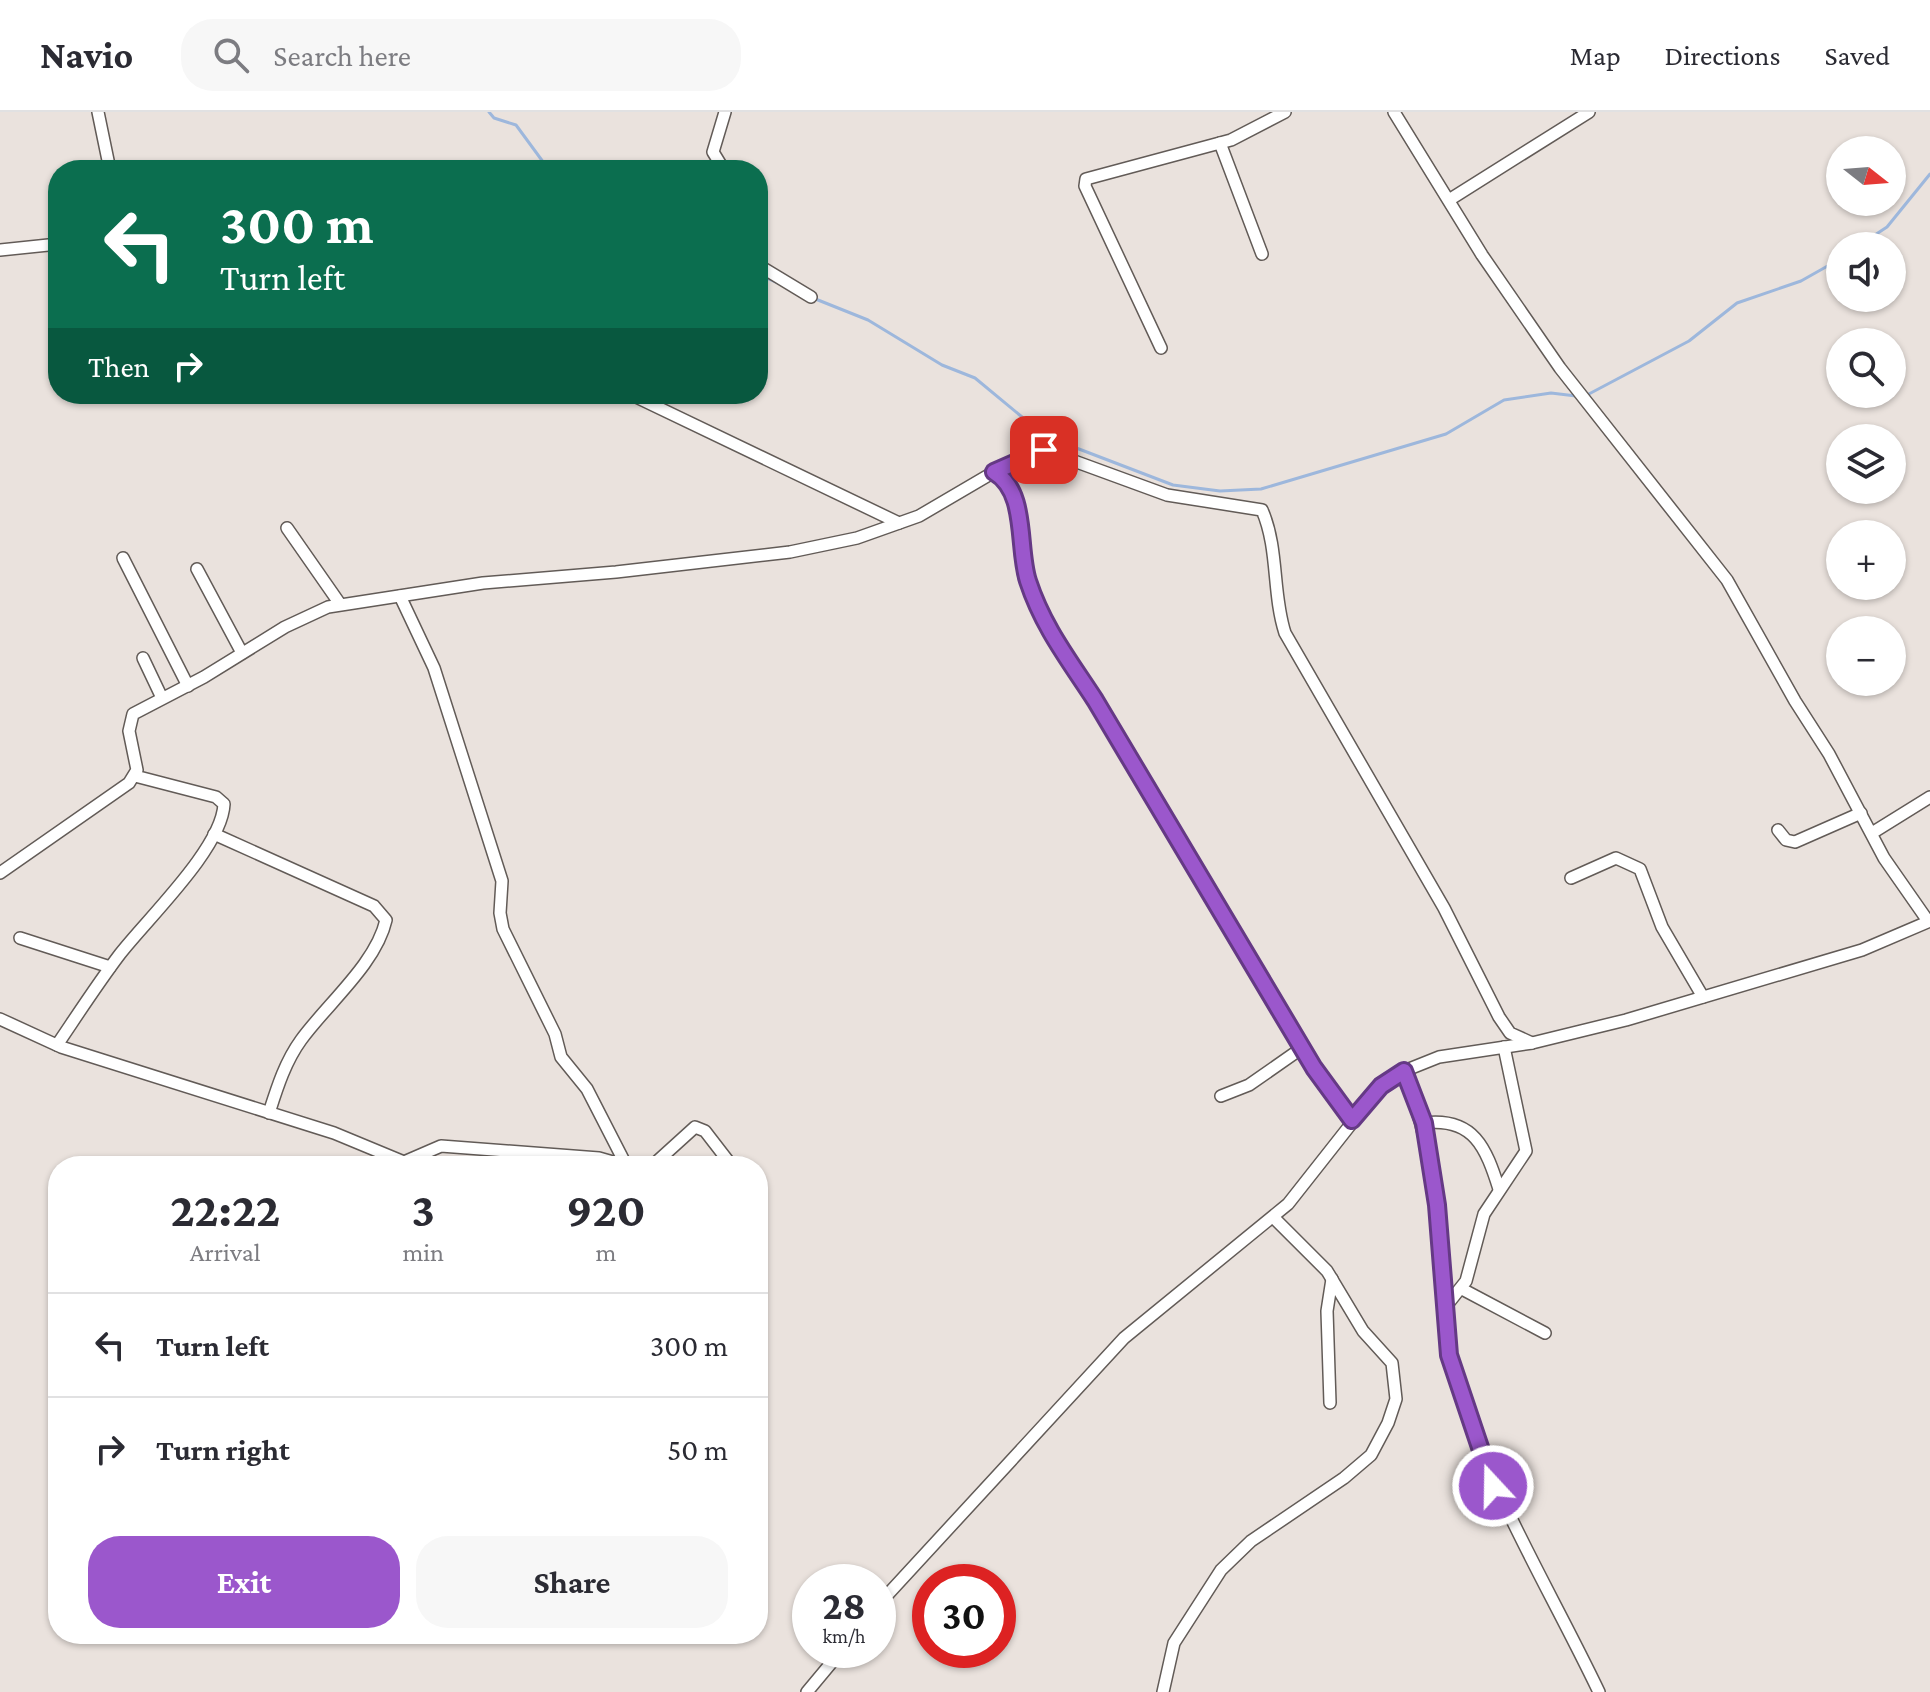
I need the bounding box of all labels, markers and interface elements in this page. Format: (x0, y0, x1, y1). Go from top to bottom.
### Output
search box (181, 19, 741, 91)
icon: search (209, 33, 253, 77)
text: Navio (40, 34, 133, 76)
text: Search here (273, 39, 411, 72)
text: Map (1570, 40, 1621, 71)
text: Directions (1665, 40, 1780, 71)
text: Saved (1824, 40, 1890, 71)
north arrow (1826, 136, 1906, 216)
map controls (1826, 136, 1906, 696)
icon: left (88, 192, 192, 296)
text: 300 m (220, 193, 374, 255)
button: sound (1826, 232, 1906, 312)
text: Turn left (220, 258, 345, 298)
button: search (1826, 328, 1906, 408)
icon: right (166, 344, 210, 388)
text: Then (88, 350, 150, 383)
pin (1010, 416, 1078, 484)
button: layers (1826, 424, 1906, 504)
icon: arrive (1022, 428, 1066, 472)
button: + (1826, 520, 1906, 600)
button: − (1826, 616, 1906, 696)
text: 22:22 (170, 1183, 280, 1236)
text: 3 (412, 1183, 435, 1236)
text: 920 (566, 1183, 646, 1236)
text: Arrival (190, 1238, 261, 1267)
text: min (402, 1238, 444, 1267)
text: m (596, 1238, 616, 1267)
icon: left (88, 1323, 132, 1367)
text: Turn left (156, 1329, 269, 1362)
text: 300 m (650, 1329, 728, 1362)
icon: right (88, 1427, 132, 1471)
text: Turn right (156, 1433, 290, 1466)
text: 50 m (667, 1433, 728, 1466)
position arrow (1451, 1444, 1535, 1528)
button: Exit (88, 1536, 400, 1628)
button: Share (416, 1536, 728, 1628)
speed limit sign: 30 (912, 1564, 1016, 1668)
text: 28 (822, 1583, 866, 1628)
text: km/h (822, 1625, 866, 1647)

